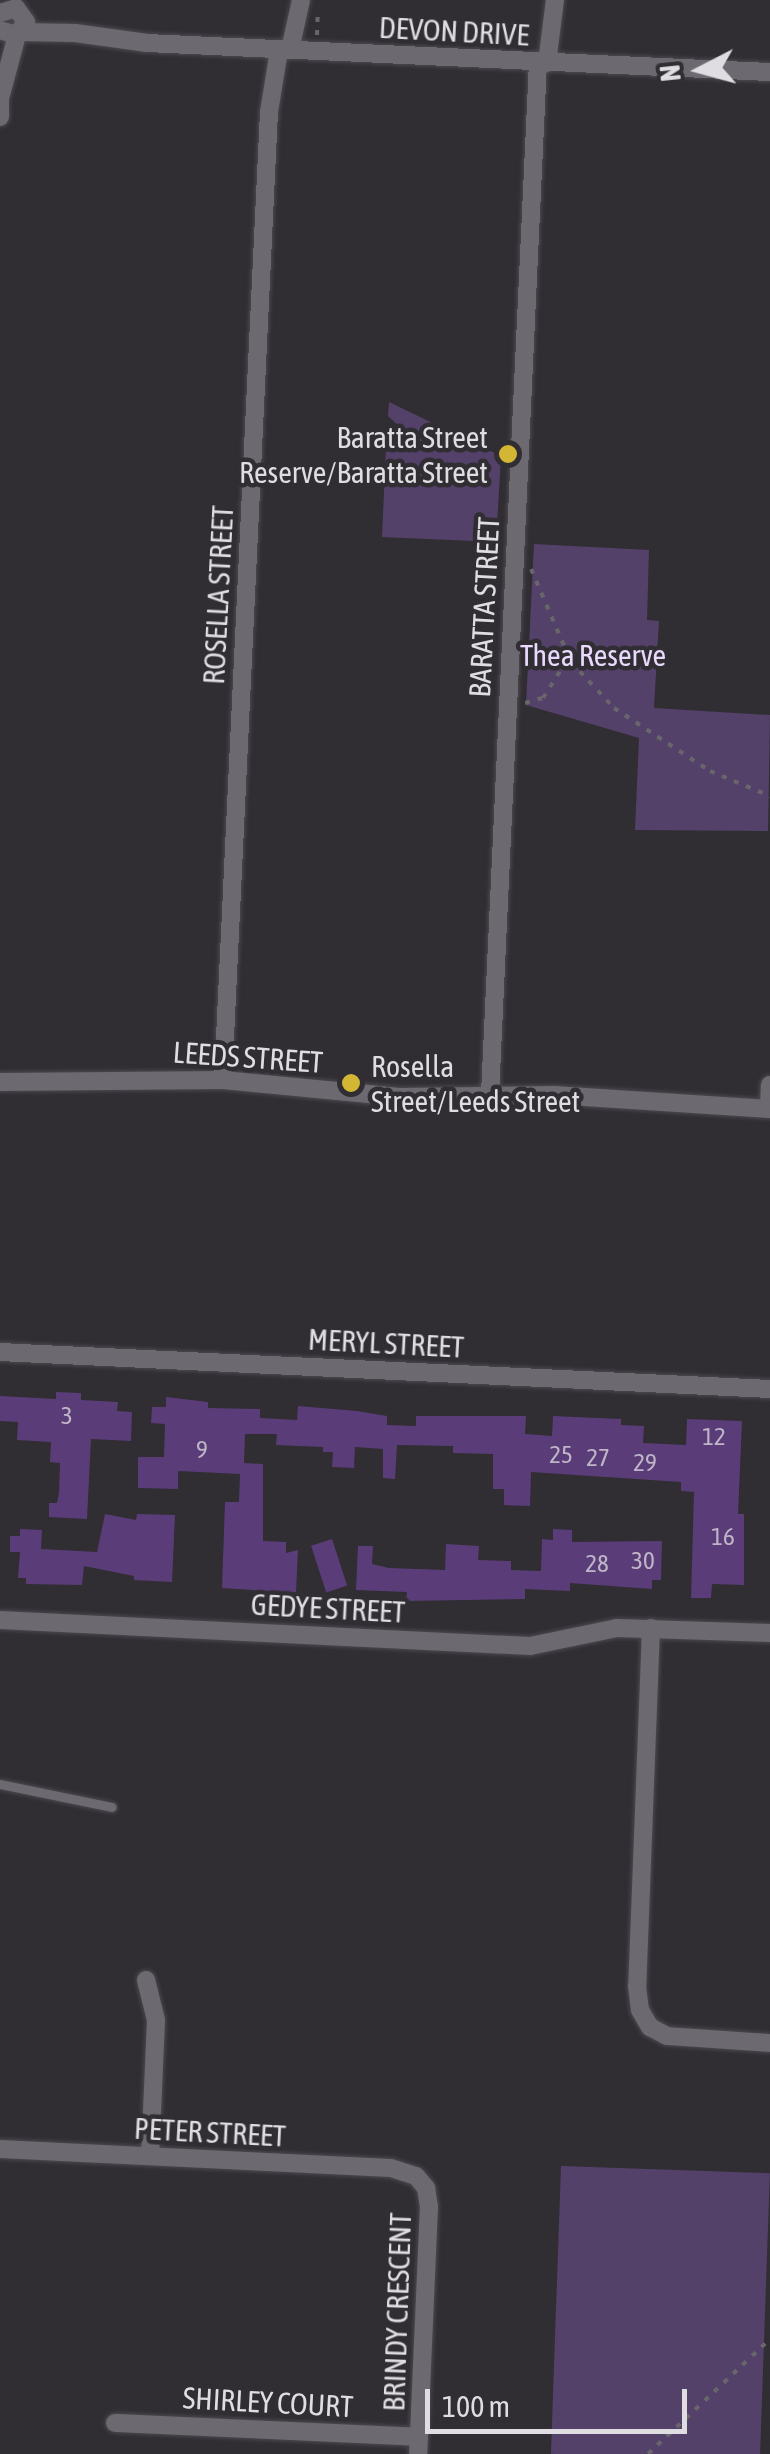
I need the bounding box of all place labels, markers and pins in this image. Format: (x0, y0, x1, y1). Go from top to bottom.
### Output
place label: Baratta Street Reserve/Baratta Street (239, 419, 488, 490)
marker: Baratta Street Reserve/Baratta Street (497, 443, 519, 465)
place label: Rosella Street/Leeds Street (371, 1048, 580, 1118)
marker: Rosella Street/Leeds Street (340, 1072, 362, 1094)

